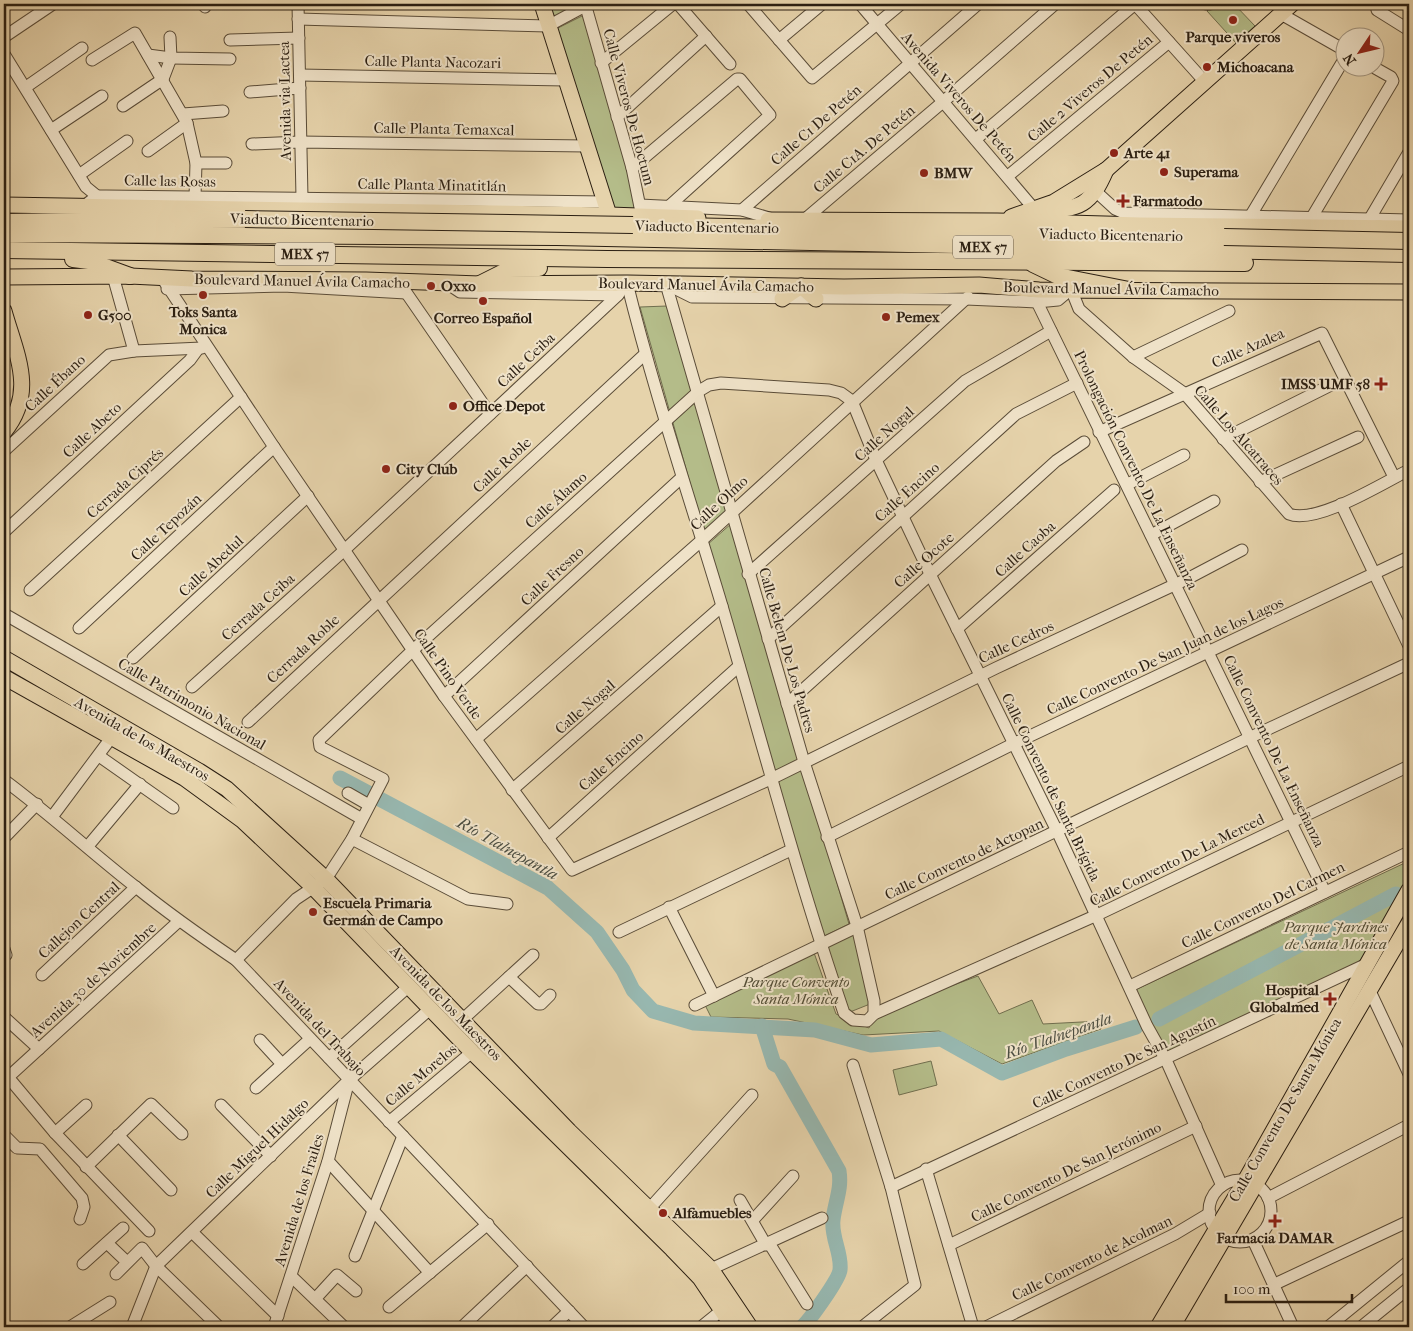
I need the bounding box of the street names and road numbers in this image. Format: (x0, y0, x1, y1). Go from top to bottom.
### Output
street label: Calle Viveros De Hoctum (599, 27, 659, 188)
street label: Avenida Viveros De Petén (897, 28, 1021, 166)
street label: Calle 2 Viveros De Petén (1024, 30, 1156, 146)
street label: Avenida via Lactea (275, 40, 295, 162)
street label: Calle Planta Nacozari (365, 52, 502, 72)
street label: Calle C1 De Petén (767, 81, 865, 169)
street label: Calle C1A. De Petén (810, 101, 919, 197)
street label: Calle Planta Temaxcal (373, 119, 515, 139)
street label: Calle las Rosas (124, 171, 217, 191)
street label: Calle Planta Minatitlán (357, 175, 507, 195)
street label: Viaducto Bicentenario (229, 210, 374, 230)
street label: Viaducto Bicentenario (634, 217, 779, 237)
street label: Viaducto Bicentenario (1038, 225, 1183, 245)
road number: MEX 57 (953, 236, 1013, 258)
road number: MEX 57 (275, 242, 335, 266)
street label: Boulevard Manuel Ávila Camacho (194, 270, 410, 292)
street label: Boulevard Manuel Ávila Camacho (598, 274, 814, 296)
street label: Boulevard Manuel Ávila Camacho (1003, 278, 1219, 300)
street label: Calle Azalea (1209, 324, 1288, 372)
street label: Calle Ceiba (493, 328, 559, 391)
street label: Prolongación Convento De La Enseñanza (1070, 347, 1202, 593)
street label: Calle Ébano (21, 350, 89, 416)
street label: Calle Los Alcatraces (1191, 381, 1288, 489)
street label: Calle Abeto (59, 398, 125, 462)
street label: Calle Nogal (851, 403, 917, 465)
street label: Calle Roble (469, 433, 535, 497)
street label: Cerrada Ciprés (83, 443, 168, 522)
street label: Calle Encino (871, 458, 943, 526)
street label: Calle Álamo (521, 467, 591, 532)
street label: Calle Olmo (687, 472, 752, 534)
street label: Calle Tepozán (127, 489, 205, 564)
street label: Calle Caoba (991, 516, 1060, 581)
street label: Calle Ocote (890, 528, 958, 592)
street label: Calle Abedul (175, 532, 247, 600)
street label: Calle Fresno (517, 542, 587, 610)
street label: Calle Belem De Los Padres (755, 565, 819, 735)
street label: Cerrada Ceiba (218, 569, 299, 645)
street label: Calle Convento De San Juan de los Lagos (1044, 593, 1287, 719)
street label: Cerrada Roble (263, 610, 344, 687)
street label: Calle Cedros (975, 617, 1057, 667)
street label: Calle Pino Verde (410, 625, 486, 723)
street label: Calle Convento De La Enseñanza (1220, 652, 1329, 851)
street label: Calle Patrimonio Nacional (115, 654, 269, 754)
street label: Calle Nogal (551, 676, 619, 738)
street label: Calle Convento de Santa Brígida (998, 690, 1105, 885)
street label: Avenida de los Maestros (70, 692, 213, 785)
street label: Calle Encino (575, 727, 647, 795)
street label: Calle Convento De La Merced (1087, 809, 1268, 910)
street label: Calle Convento de Actopan (882, 814, 1047, 904)
street label: Calle Convento Del Carmen (1178, 857, 1348, 952)
street label: Callejon Central (35, 878, 123, 962)
street label: Avenida 30 de Noviembre (26, 918, 160, 1042)
street label: Avenida de los Maestros (386, 941, 506, 1065)
street label: Avenida del Trabajo (269, 974, 370, 1080)
street label: Calle Convento De San Agustín (1029, 1011, 1219, 1113)
street label: Calle Convento De Santa Mónica (1225, 1014, 1346, 1205)
street label: Calle Morelos (382, 1040, 461, 1110)
street label: Calle Miguel Hidalgo (202, 1094, 313, 1202)
street label: Calle Convento De San Jerónimo (968, 1118, 1165, 1226)
street label: Avenida de los Frailes (270, 1131, 328, 1269)
street label: Calle Convento de Acolman (1009, 1211, 1175, 1305)

